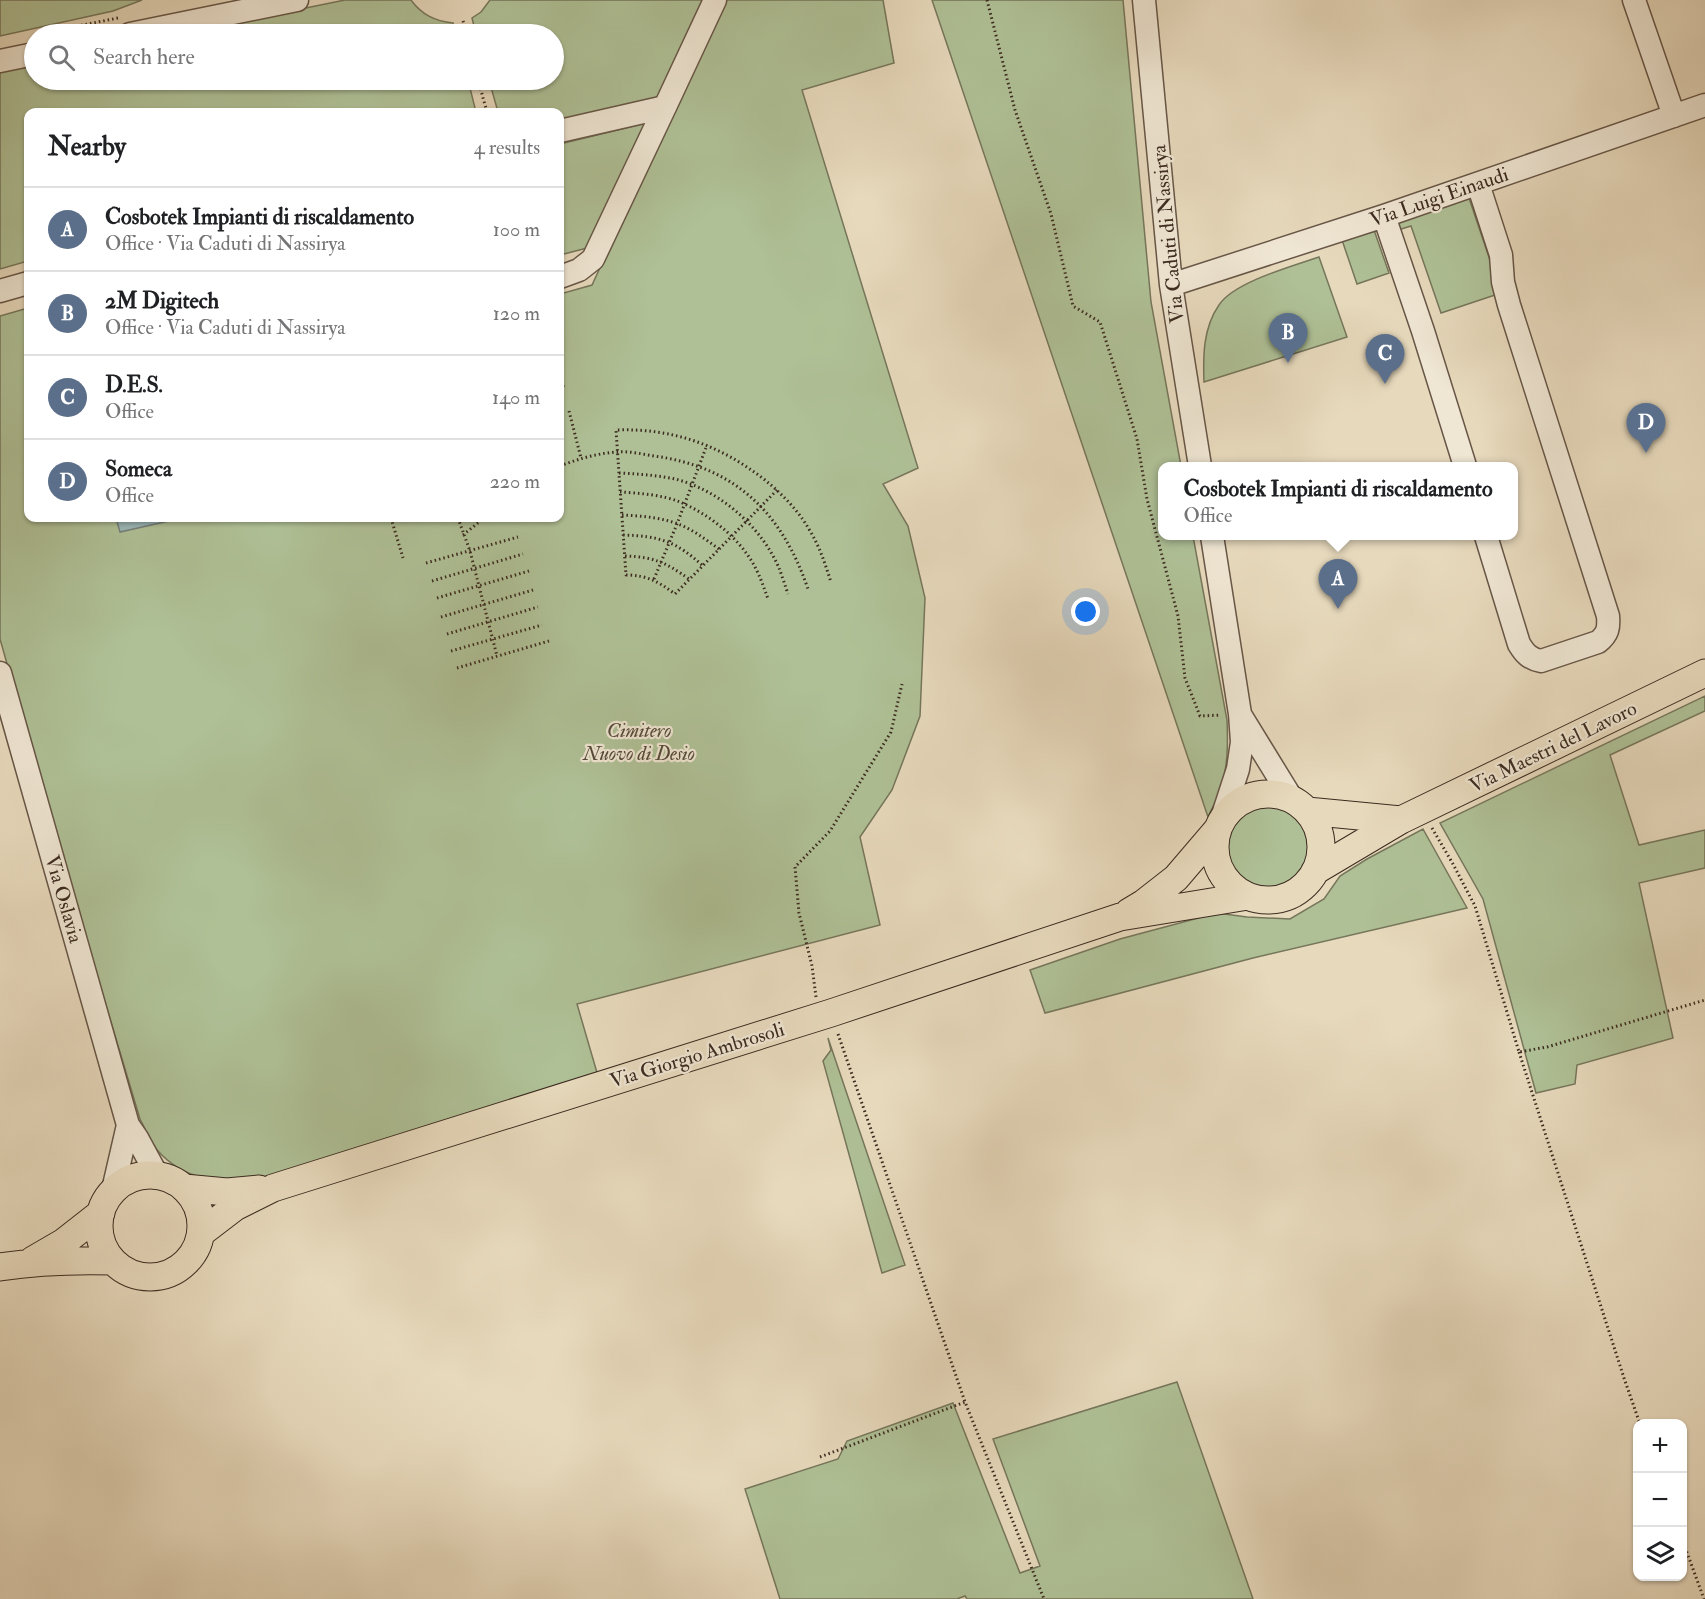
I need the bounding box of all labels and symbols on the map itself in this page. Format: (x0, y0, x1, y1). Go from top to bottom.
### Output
street label: Via Caduti di Nassirya (1146, 143, 1190, 324)
street label: Via Luigi Einaudi (1366, 162, 1512, 232)
pin: B (1268, 314, 1308, 363)
pin: C (1366, 334, 1404, 384)
pin: D (1626, 404, 1666, 453)
pin: A (1318, 560, 1358, 609)
your location (1071, 597, 1100, 626)
street label: Via Maestri del Lavoro (1465, 696, 1641, 798)
park label: Cimitero Nuovo di Desio (582, 718, 695, 766)
street label: Via Oslavia (40, 852, 89, 947)
street label: Via Giorgio Ambrosoli (607, 1017, 787, 1093)

